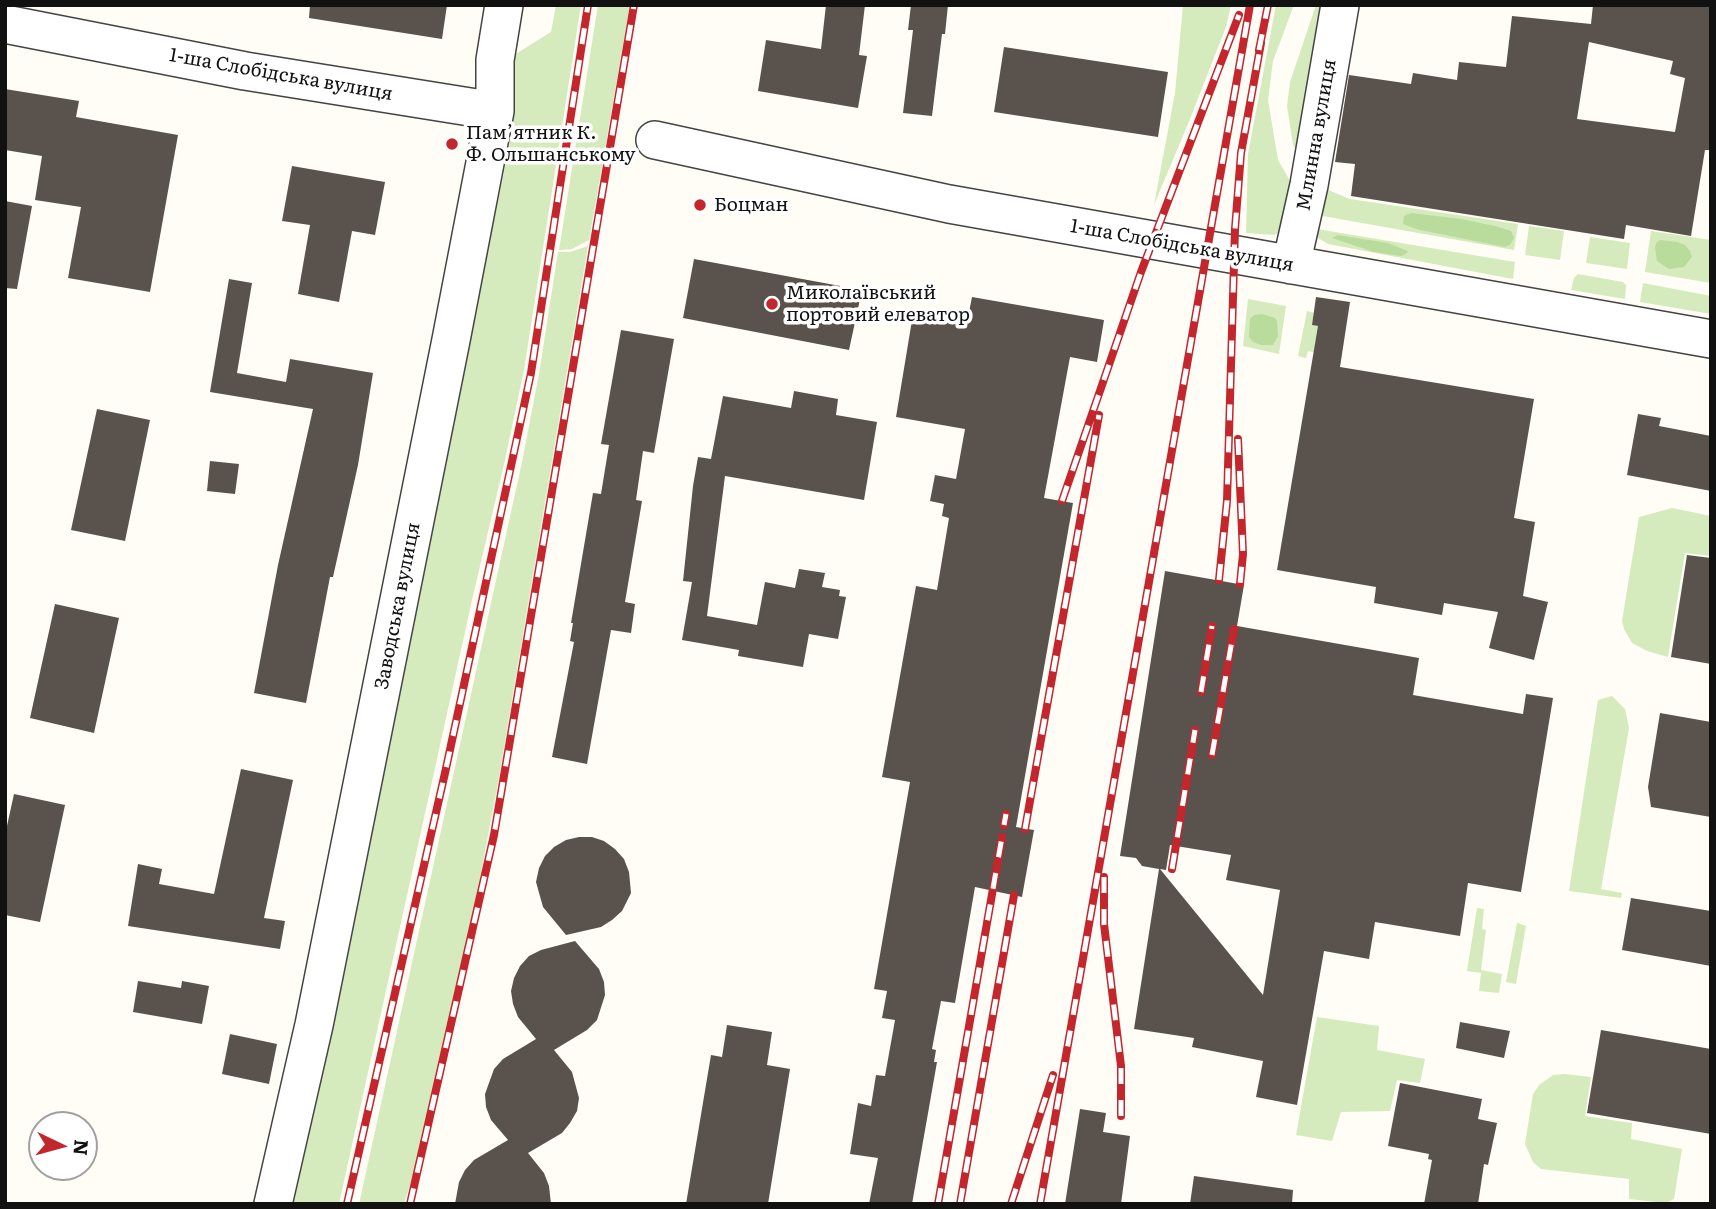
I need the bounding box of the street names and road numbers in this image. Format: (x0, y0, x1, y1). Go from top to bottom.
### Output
street label: 1-ша Слобідська вулиця (168, 44, 394, 106)
street label: Млинна вулиця (1292, 57, 1342, 213)
street label: 1-ша Слобідська вулиця (1069, 215, 1295, 277)
street label: Заводська вулиця (371, 521, 425, 691)

